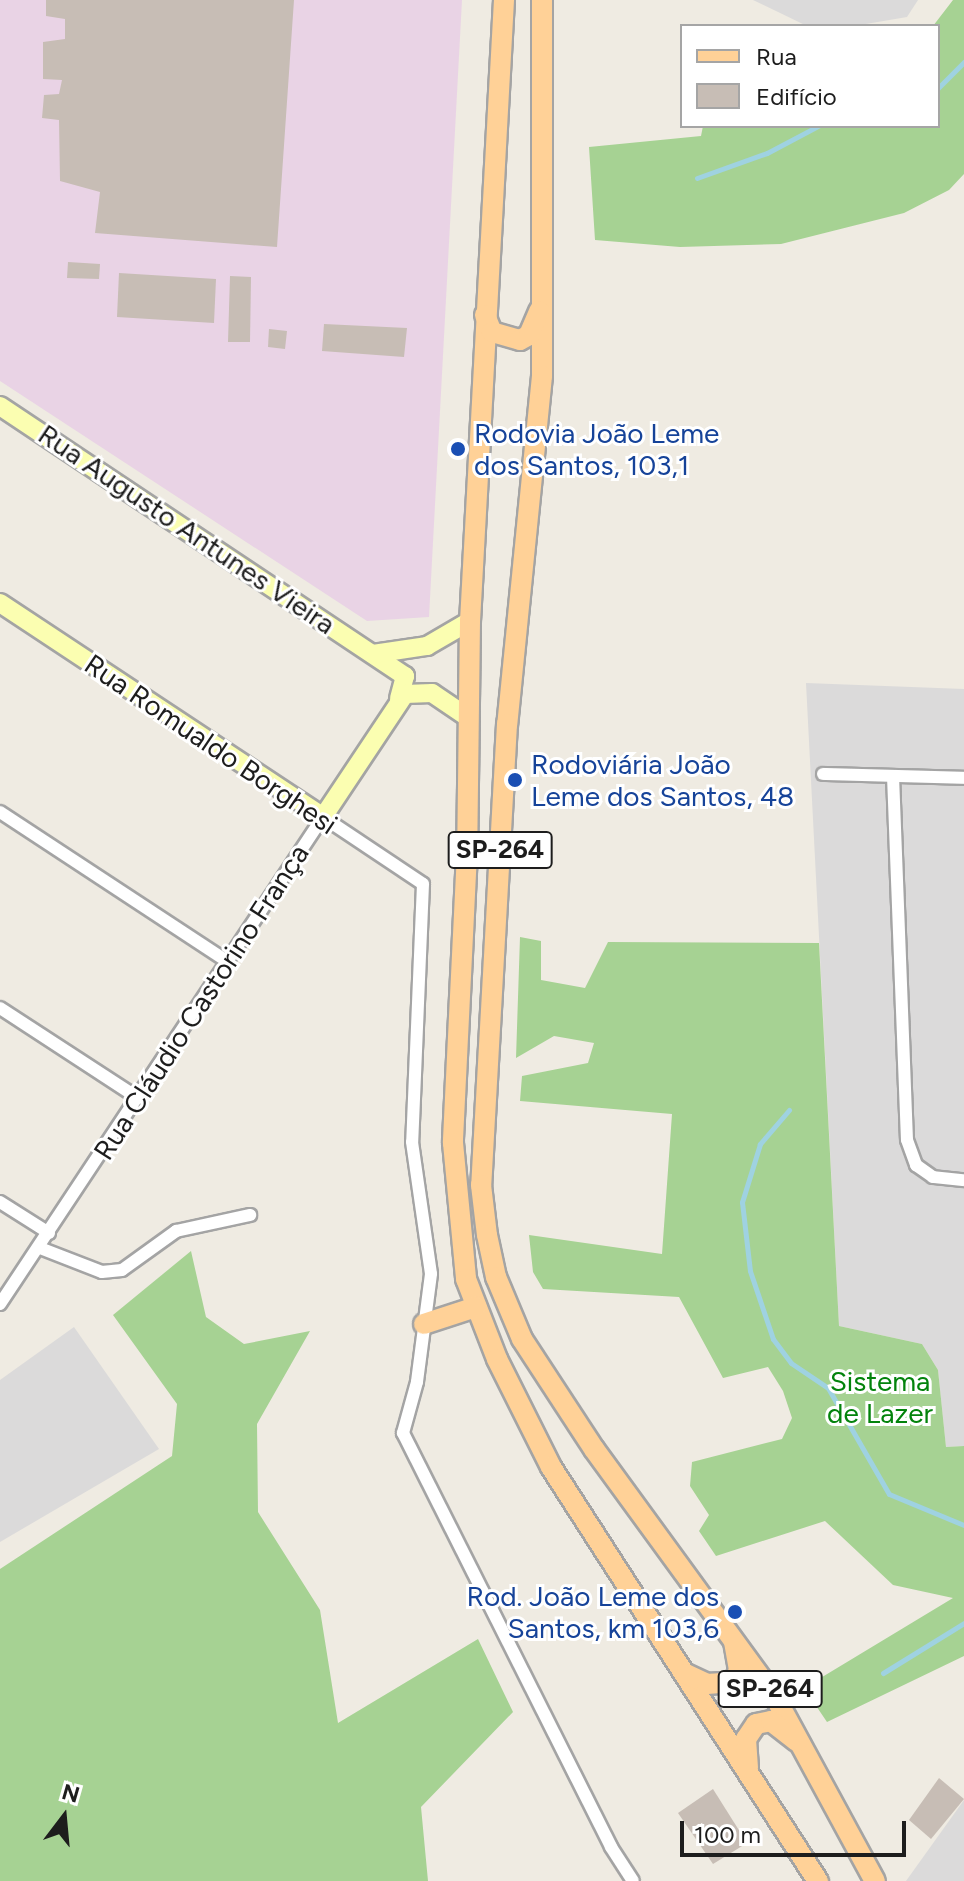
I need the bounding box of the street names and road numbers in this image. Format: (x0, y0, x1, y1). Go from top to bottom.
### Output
street label: Rua Augusto Antunes Vieira (32, 417, 342, 641)
street label: Rua Romualdo Borghesi (78, 647, 344, 841)
road number: SP-264 (446, 828, 554, 872)
street label: Rua Cláudio Castorino França (86, 838, 316, 1166)
road number: SP-264 (716, 1667, 824, 1711)

